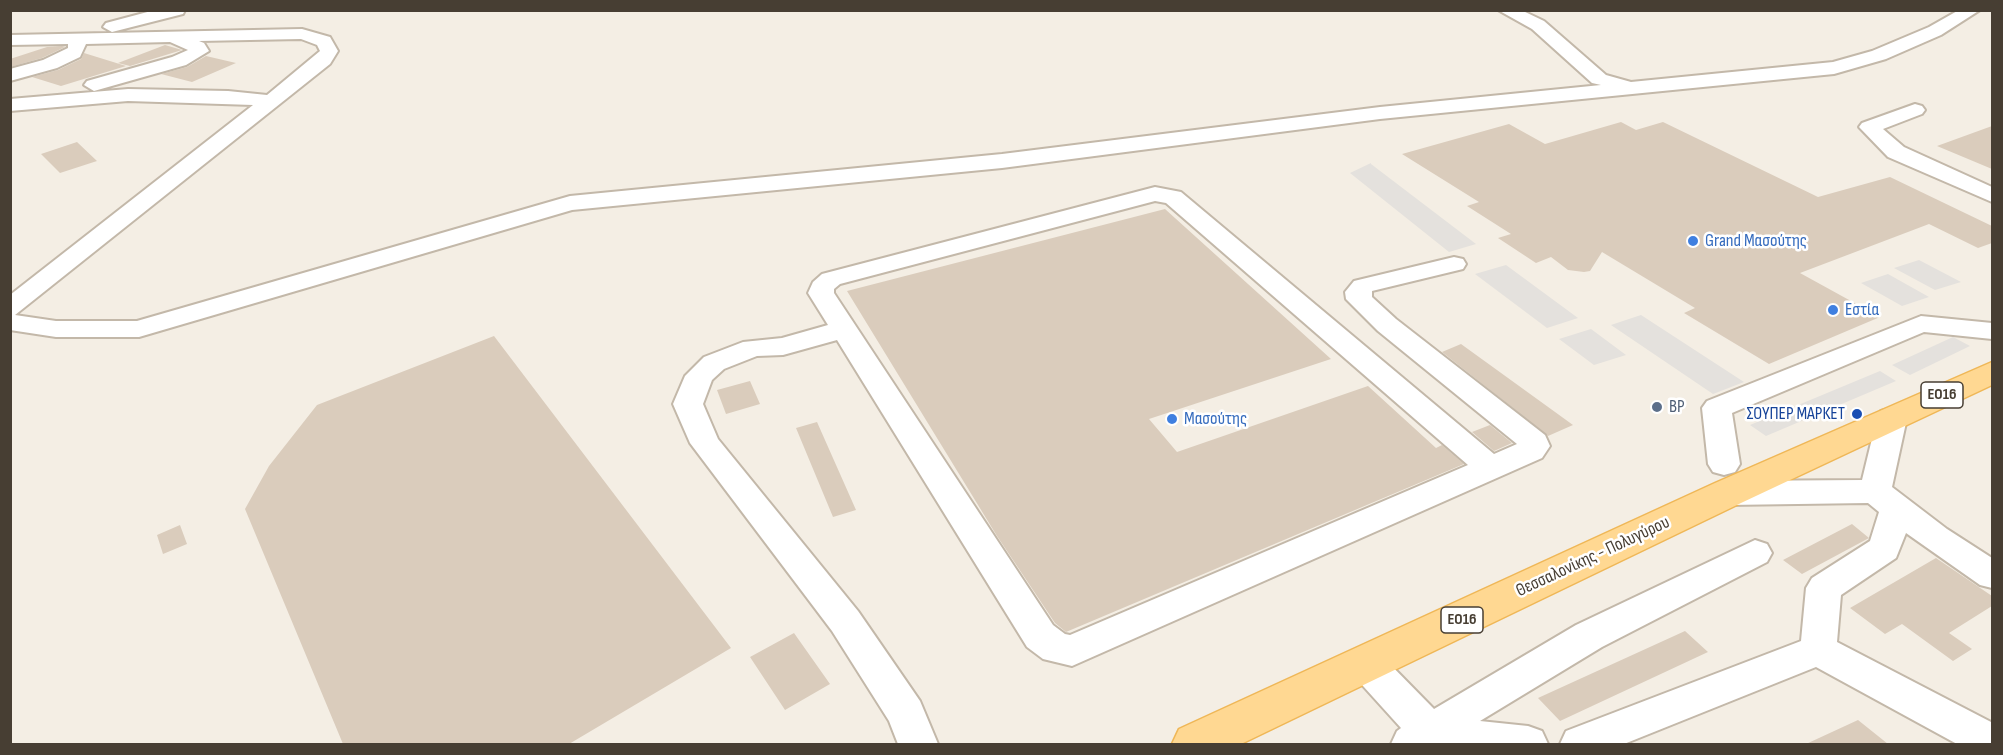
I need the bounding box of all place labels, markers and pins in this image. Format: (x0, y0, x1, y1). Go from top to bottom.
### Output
place label: Grand Μασούτης (1705, 230, 1807, 252)
marker: Grand Μασούτης (1686, 234, 1700, 248)
place label: Εστία (1845, 299, 1879, 321)
marker: Εστία (1826, 303, 1840, 317)
place label: BP (1669, 396, 1685, 418)
marker: BP (1650, 400, 1664, 414)
place label: ΣΟΥΠΕΡ ΜΑΡΚΕΤ (1746, 403, 1845, 425)
marker: ΣΟΥΠΕΡ ΜΑΡΚΕΤ (1850, 407, 1864, 421)
place label: Μασούτης (1184, 408, 1247, 430)
marker: Μασούτης (1165, 412, 1179, 426)

